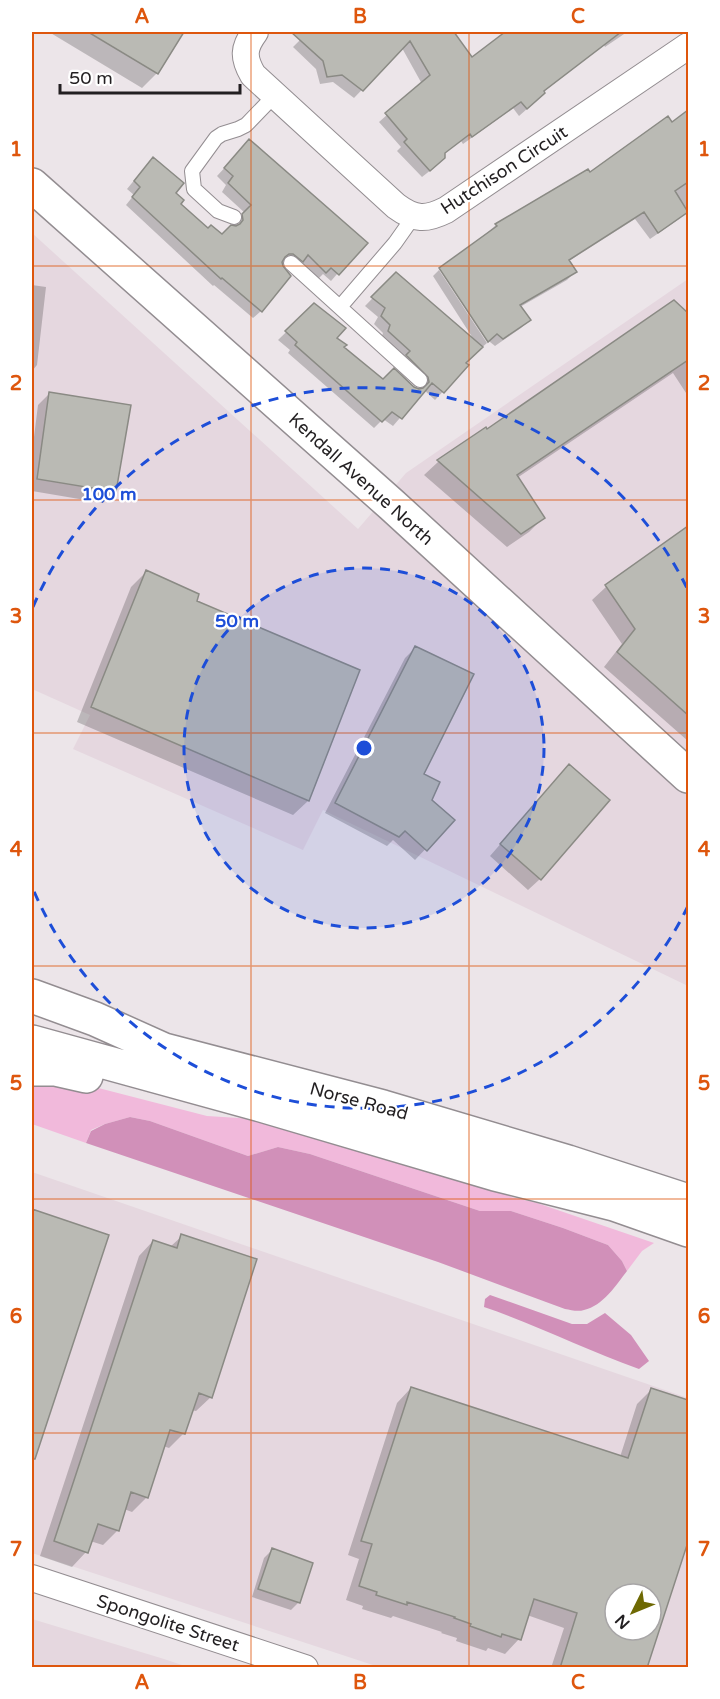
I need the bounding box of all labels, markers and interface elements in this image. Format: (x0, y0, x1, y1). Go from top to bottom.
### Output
text: A (135, 5, 150, 29)
text: B (353, 5, 367, 29)
text: C (571, 5, 585, 29)
scale bar (60, 57, 240, 95)
text: 50 m (69, 67, 113, 89)
street label: Hutchison Circuit (436, 121, 572, 219)
text: 1 (10, 138, 22, 162)
text: 1 (698, 138, 710, 162)
text: 2 (10, 372, 22, 396)
text: 2 (698, 372, 710, 396)
street label: Kendall Avenue North (284, 408, 438, 550)
text: 100 m (81, 483, 137, 505)
text: 3 (10, 605, 22, 629)
text: 3 (698, 605, 710, 629)
text: 50 m (215, 610, 259, 632)
centre of rings (354, 738, 374, 758)
text: 4 (10, 838, 23, 862)
text: 4 (698, 838, 711, 862)
text: 5 (10, 1072, 22, 1096)
text: 5 (698, 1072, 710, 1096)
street label: Norse Road (307, 1077, 411, 1125)
text: 6 (10, 1305, 22, 1329)
text: 6 (698, 1305, 710, 1329)
text: 7 (10, 1538, 22, 1562)
text: 7 (698, 1538, 710, 1562)
north arrow (603, 1582, 663, 1642)
street label: Spongolite Street (94, 1590, 242, 1656)
text: N (611, 1610, 634, 1633)
text: A (135, 1671, 150, 1695)
text: B (353, 1671, 367, 1695)
text: C (571, 1671, 585, 1695)

